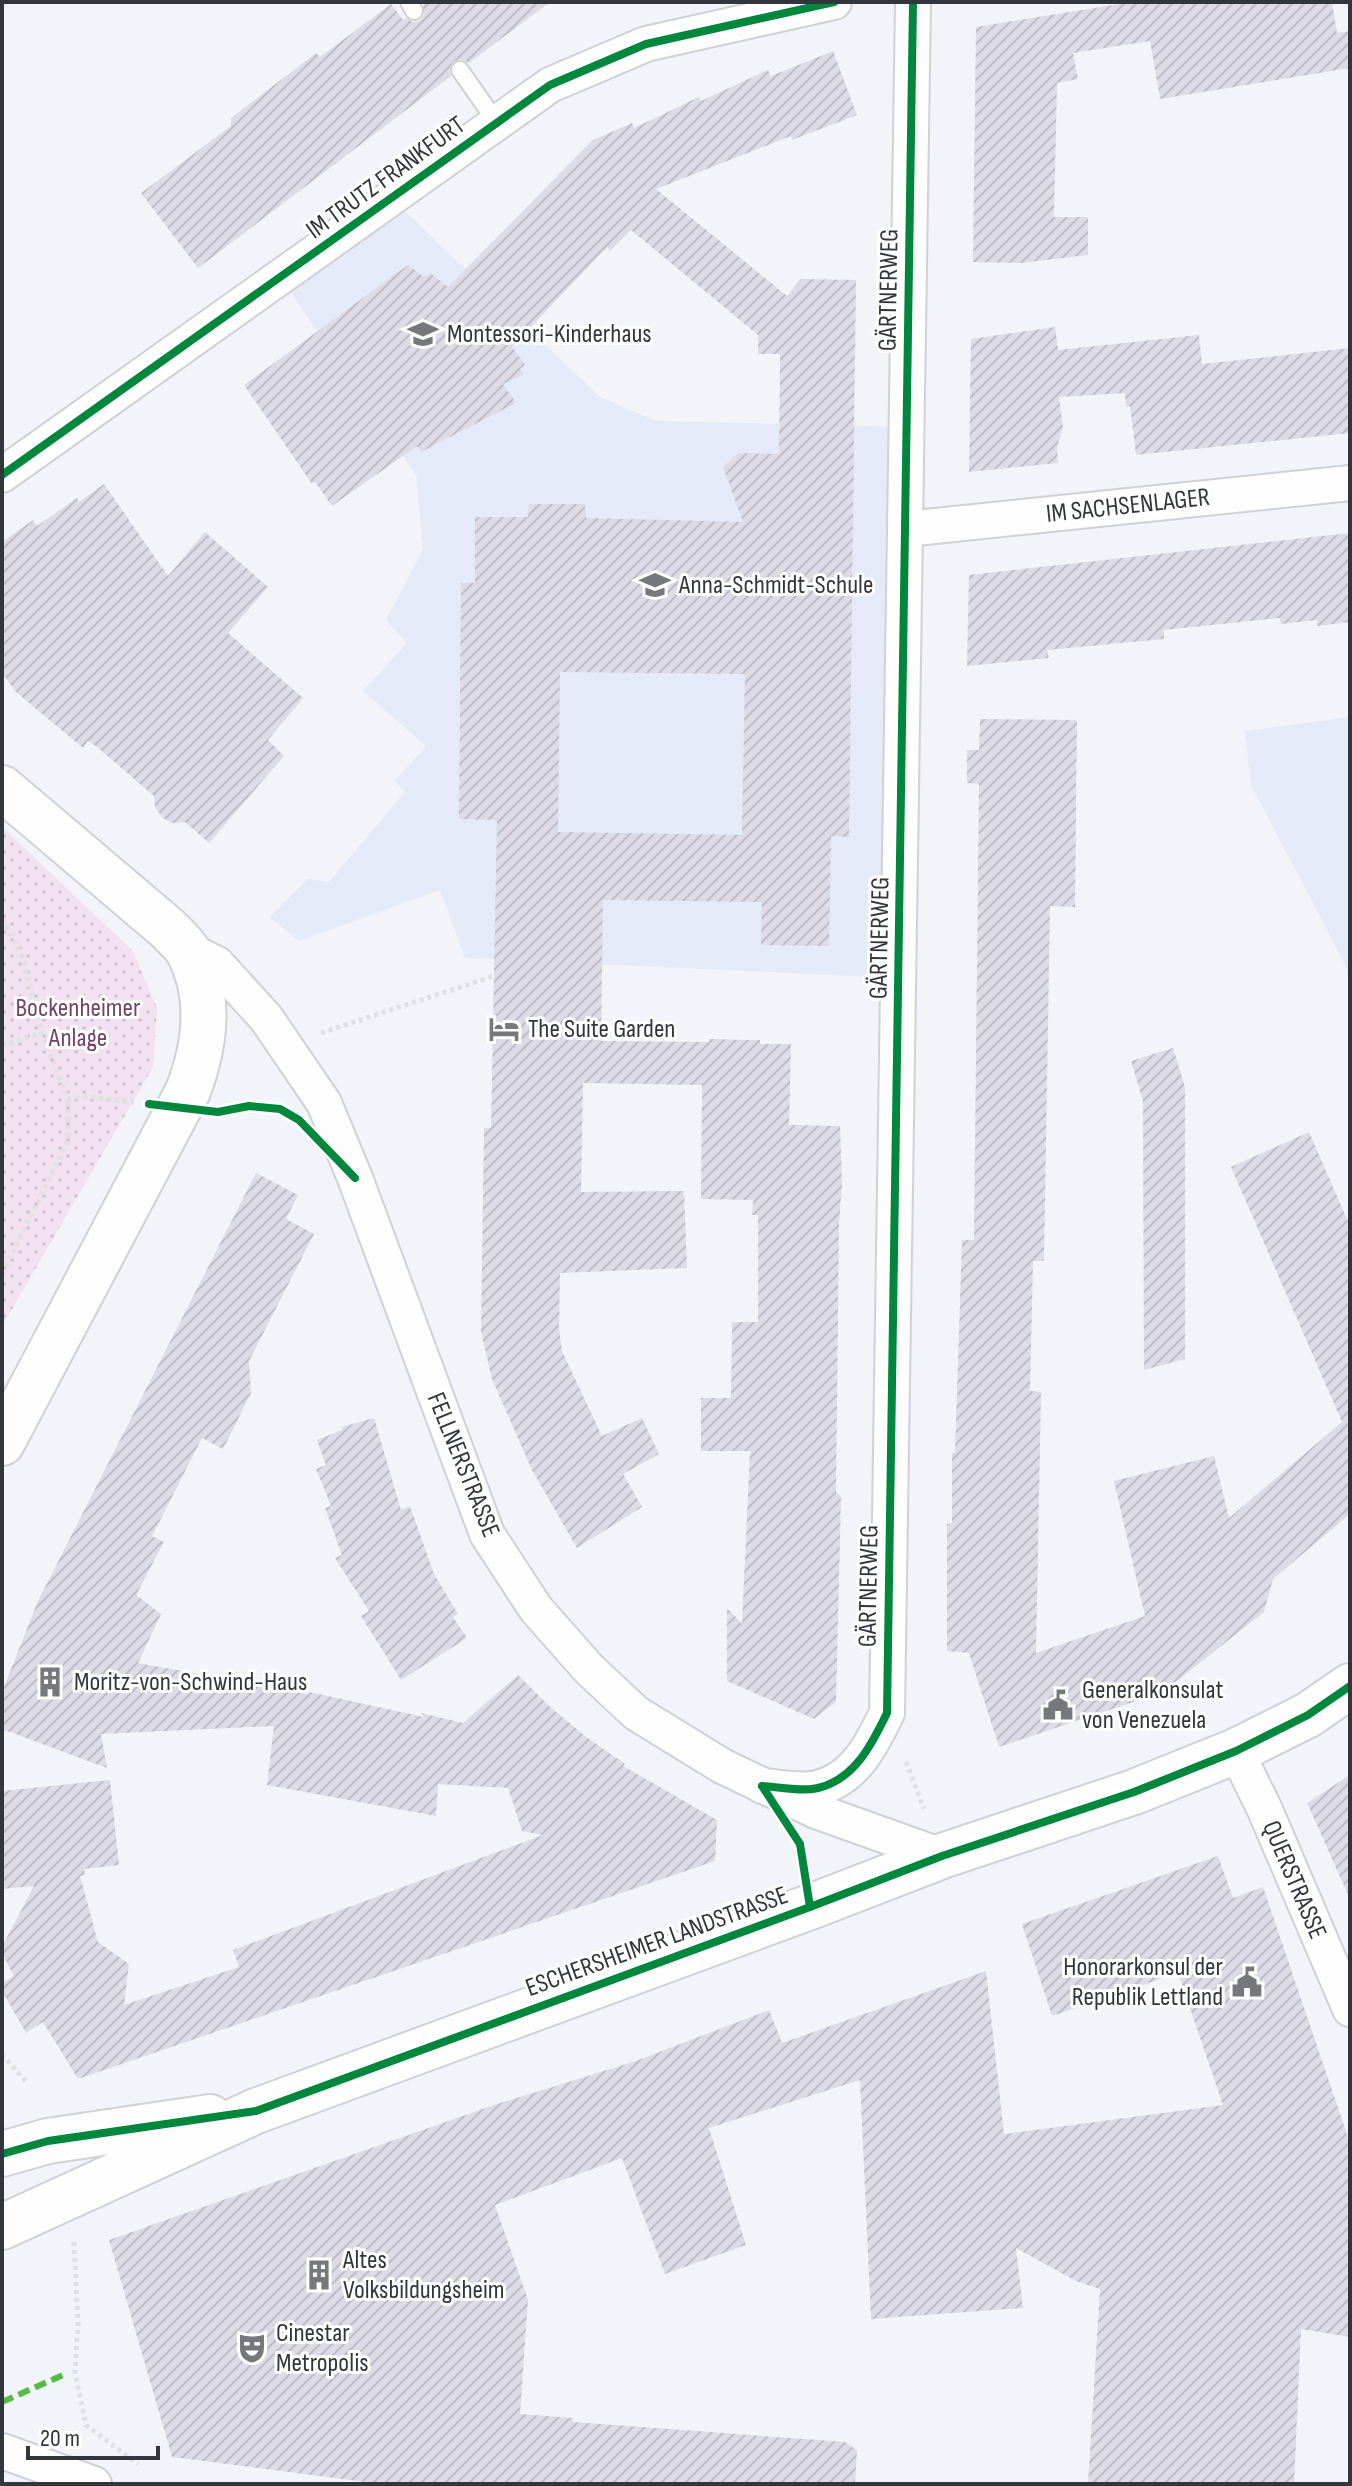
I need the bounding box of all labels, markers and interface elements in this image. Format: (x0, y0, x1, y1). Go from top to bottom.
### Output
street label: IM TRUTZ FRANKFURT (301, 110, 471, 246)
street label: GÄRTNERWEG (872, 228, 906, 352)
school or university icon: Montessori-Kinderhaus (406, 317, 440, 351)
place label: Montessori-Kinderhaus (447, 319, 652, 350)
street label: IM SACHSENLAGER (1045, 482, 1211, 530)
school or university icon: Anna-Schmidt-Schule (638, 568, 672, 602)
place label: Anna-Schmidt-Schule (678, 570, 873, 601)
street label: GÄRTNERWEG (863, 876, 897, 1000)
park label: Bockenheimer Anlage (16, 993, 141, 1054)
hotel icon: The Suite Garden (487, 1012, 521, 1046)
place label: The Suite Garden (528, 1014, 676, 1045)
street label: FELLNERSTRASSE (420, 1388, 506, 1542)
street label: GÄRTNERWEG (852, 1524, 886, 1648)
building icon: Moritz-von-Schwind-Haus (33, 1665, 67, 1699)
place label: Moritz-von-Schwind-Haus (74, 1667, 307, 1698)
place label: Generalkonsulat von Venezuela (1082, 1675, 1223, 1736)
public building icon: Generalkonsulat von Venezuela (1041, 1688, 1075, 1722)
street label: QUERSTRASSE (1255, 1816, 1333, 1944)
street label: ESCHERSHEIMER LANDSTRASSE (522, 1880, 792, 2004)
place label: Honorarkonsul der Republik Lettland (1063, 1952, 1224, 2013)
public building icon: Honorarkonsul der Republik Lettland (1230, 1965, 1264, 1999)
place label: Altes Volksbildungsheim (342, 2245, 505, 2306)
building icon: Altes Volksbildungsheim (302, 2258, 336, 2292)
place label: Cinestar Metropolis (276, 2318, 369, 2379)
theatre icon: Cinestar Metropolis (235, 2331, 269, 2365)
scale bar (28, 2410, 158, 2460)
text: 20 m (40, 2424, 80, 2453)

